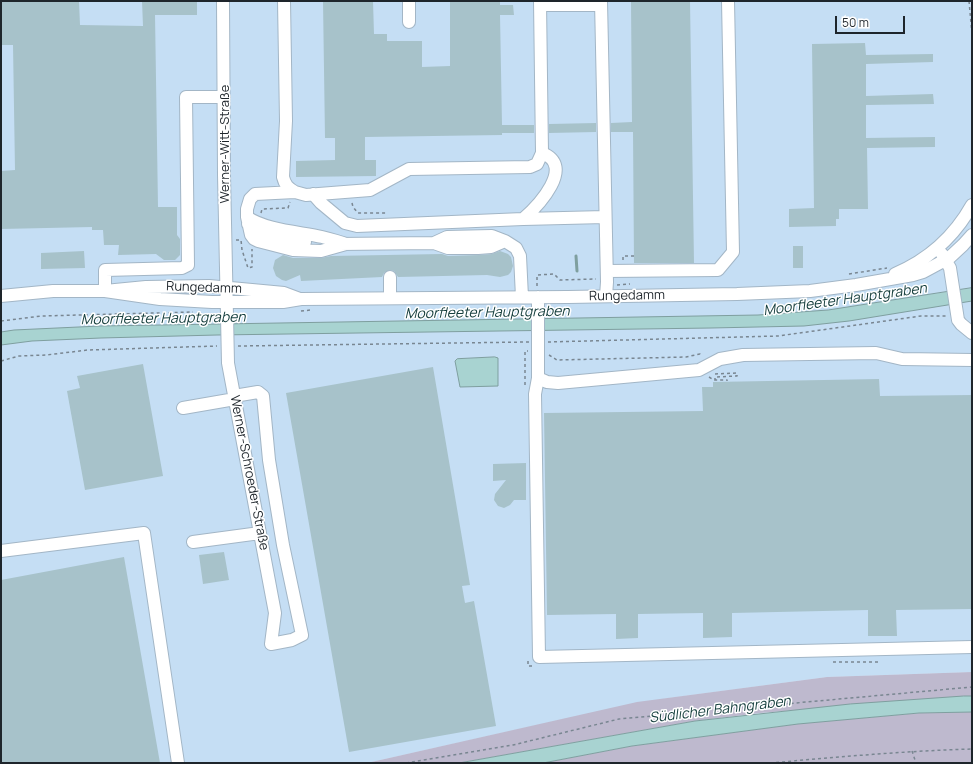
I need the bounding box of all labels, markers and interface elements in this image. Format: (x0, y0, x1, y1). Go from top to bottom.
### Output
scale bar (837, 8, 907, 34)
text: 50 m (842, 14, 869, 31)
street label: Werner-Witt-Straße (217, 85, 233, 203)
street label: Rungedamm (166, 279, 242, 297)
water label: Moorfleeter Hauptgraben (762, 280, 928, 320)
street label: Rungedamm (589, 288, 665, 304)
water label: Moorfleeter Hauptgraben (404, 303, 570, 323)
water label: Moorfleeter Hauptgraben (80, 309, 246, 329)
street label: Werner-Schroeder-Straße (226, 394, 272, 552)
water label: Südlicher Bahngraben (648, 693, 792, 727)

